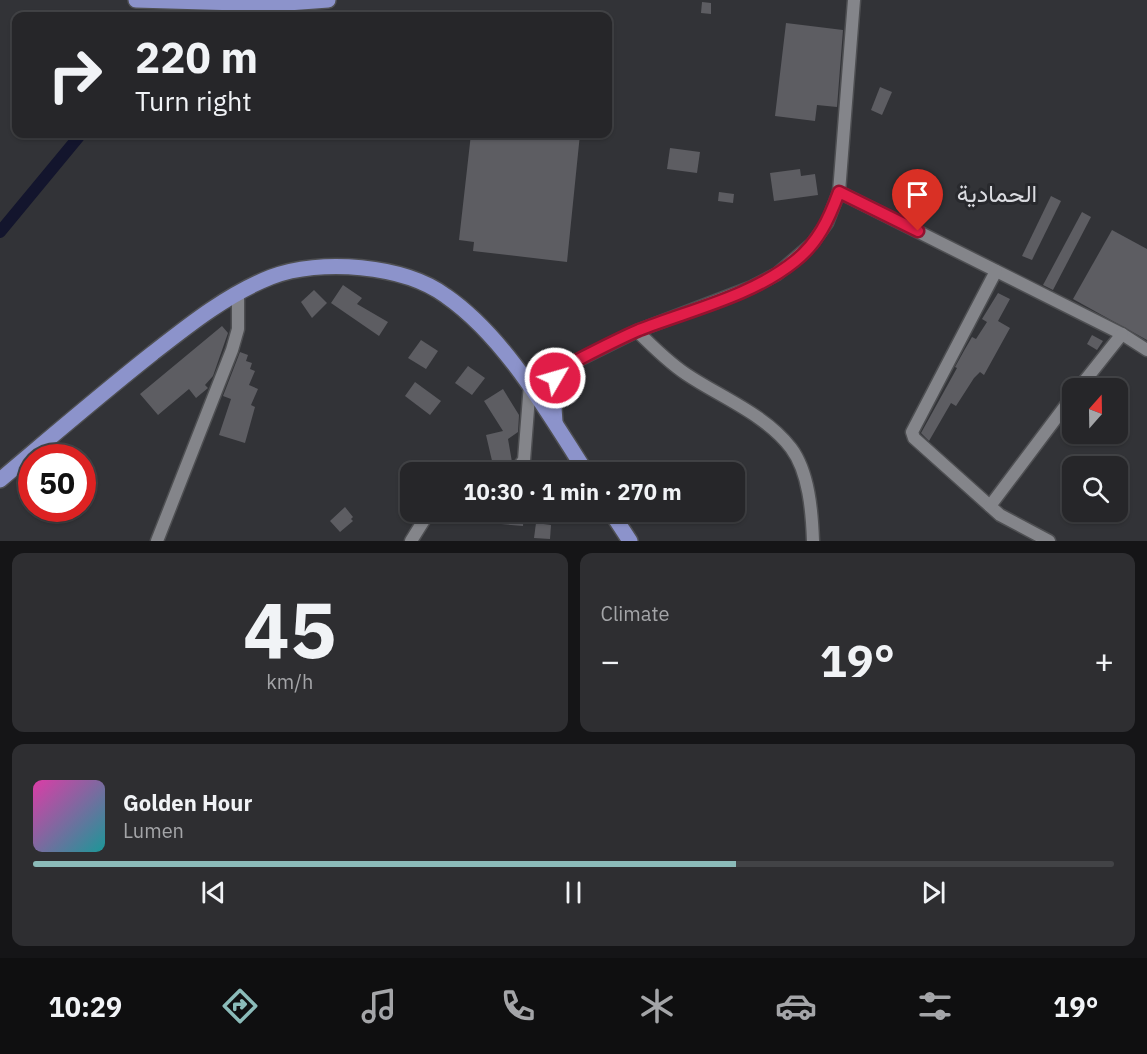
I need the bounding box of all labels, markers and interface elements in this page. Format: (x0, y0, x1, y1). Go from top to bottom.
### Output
text: 220 m (135, 30, 258, 85)
icon: right (36, 36, 114, 114)
text: Turn right (135, 83, 252, 118)
pin (892, 169, 943, 231)
district label: الحمادية (957, 177, 1037, 209)
icon: arrive (901, 178, 934, 211)
position arrow (523, 346, 587, 410)
north arrow (1062, 378, 1128, 444)
map controls (1062, 378, 1128, 522)
speed limit sign: 50 (18, 444, 96, 522)
button: search (1062, 456, 1128, 522)
text: 10:30 · 1 min · 270 m (463, 477, 682, 506)
text: 45 (243, 578, 337, 679)
text: Climate (601, 600, 669, 627)
text: 19° (820, 631, 895, 689)
text: − (601, 639, 620, 682)
text: + (1094, 639, 1114, 682)
text: km/h (266, 668, 313, 695)
text: Golden Hour (123, 788, 252, 817)
text: Lumen (123, 817, 184, 844)
icon: previous (197, 876, 230, 909)
icon: pause (557, 876, 590, 909)
icon: next (917, 876, 950, 909)
icon: directions (219, 985, 261, 1027)
icon: music (358, 985, 400, 1027)
icon: phone (497, 985, 539, 1027)
icon: climate (636, 985, 678, 1027)
icon: car (775, 985, 817, 1027)
icon: filters (914, 985, 956, 1027)
text: 10:29 (49, 989, 122, 1024)
text: 19° (1053, 989, 1098, 1024)

